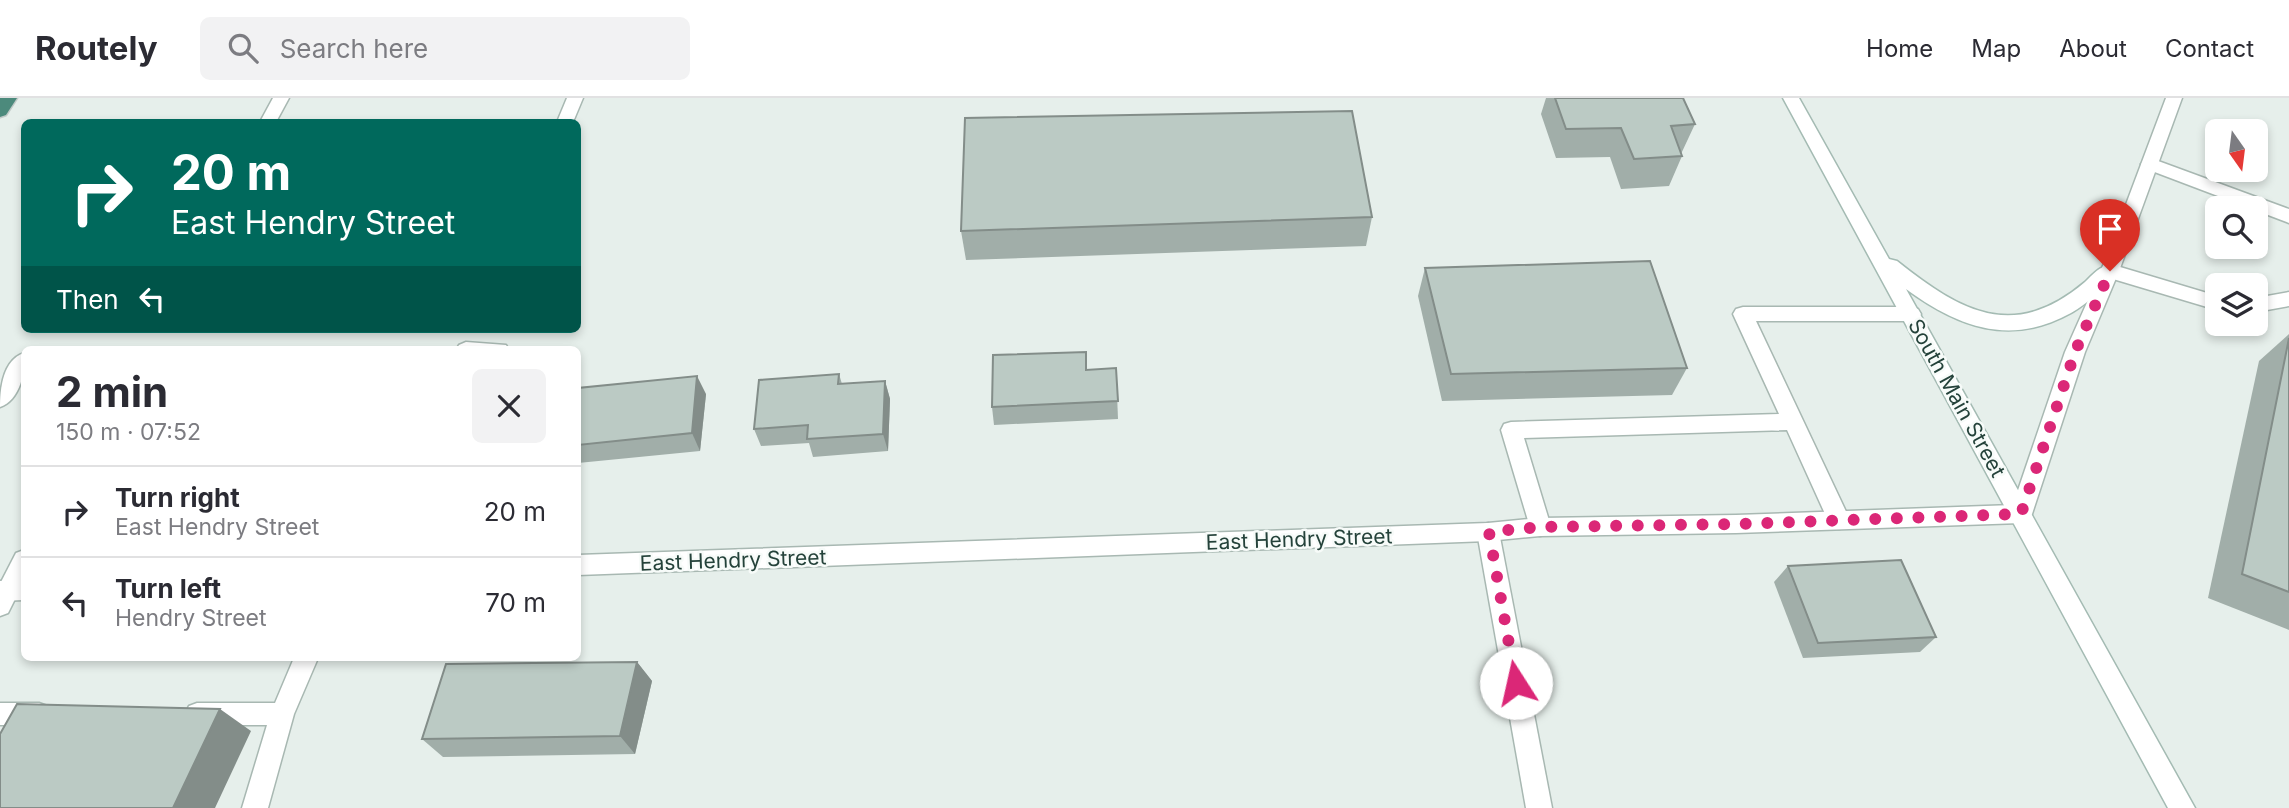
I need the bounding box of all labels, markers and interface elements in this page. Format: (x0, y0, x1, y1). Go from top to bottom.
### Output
search box (200, 17, 690, 80)
text: Routely (35, 28, 158, 68)
icon: search (224, 29, 262, 67)
text: Search here (280, 33, 428, 64)
text: Home (1866, 34, 1933, 63)
text: Map (1971, 34, 2021, 63)
text: About (2059, 34, 2127, 63)
text: Contact (2165, 34, 2254, 63)
north arrow (2205, 119, 2268, 182)
map controls (2205, 119, 2268, 336)
text: 20 m (171, 143, 291, 202)
icon: right (56, 147, 147, 238)
button: search (2205, 196, 2268, 259)
pin (2080, 199, 2140, 271)
text: East Hendry Street (171, 203, 455, 242)
icon: arrive (2091, 210, 2129, 248)
button: layers (2205, 273, 2268, 336)
icon: left (133, 280, 171, 318)
text: Then (56, 284, 119, 315)
street label: South Main Street (1903, 314, 2011, 482)
text: 2 min (56, 366, 168, 417)
button: close (472, 369, 546, 443)
text: 150 m · 07:52 (56, 418, 201, 446)
text: Turn right (115, 482, 240, 513)
icon: right (56, 493, 94, 531)
text: 20 m (484, 496, 546, 527)
text: East Hendry Street (115, 513, 319, 541)
street label: East Hendry Street (1205, 523, 1393, 555)
street label: East Hendry Street (639, 544, 827, 576)
text: Turn left (115, 573, 221, 604)
icon: left (56, 584, 94, 622)
text: 70 m (485, 587, 546, 618)
text: Hendry Street (115, 604, 267, 632)
position arrow (1479, 646, 1553, 720)

